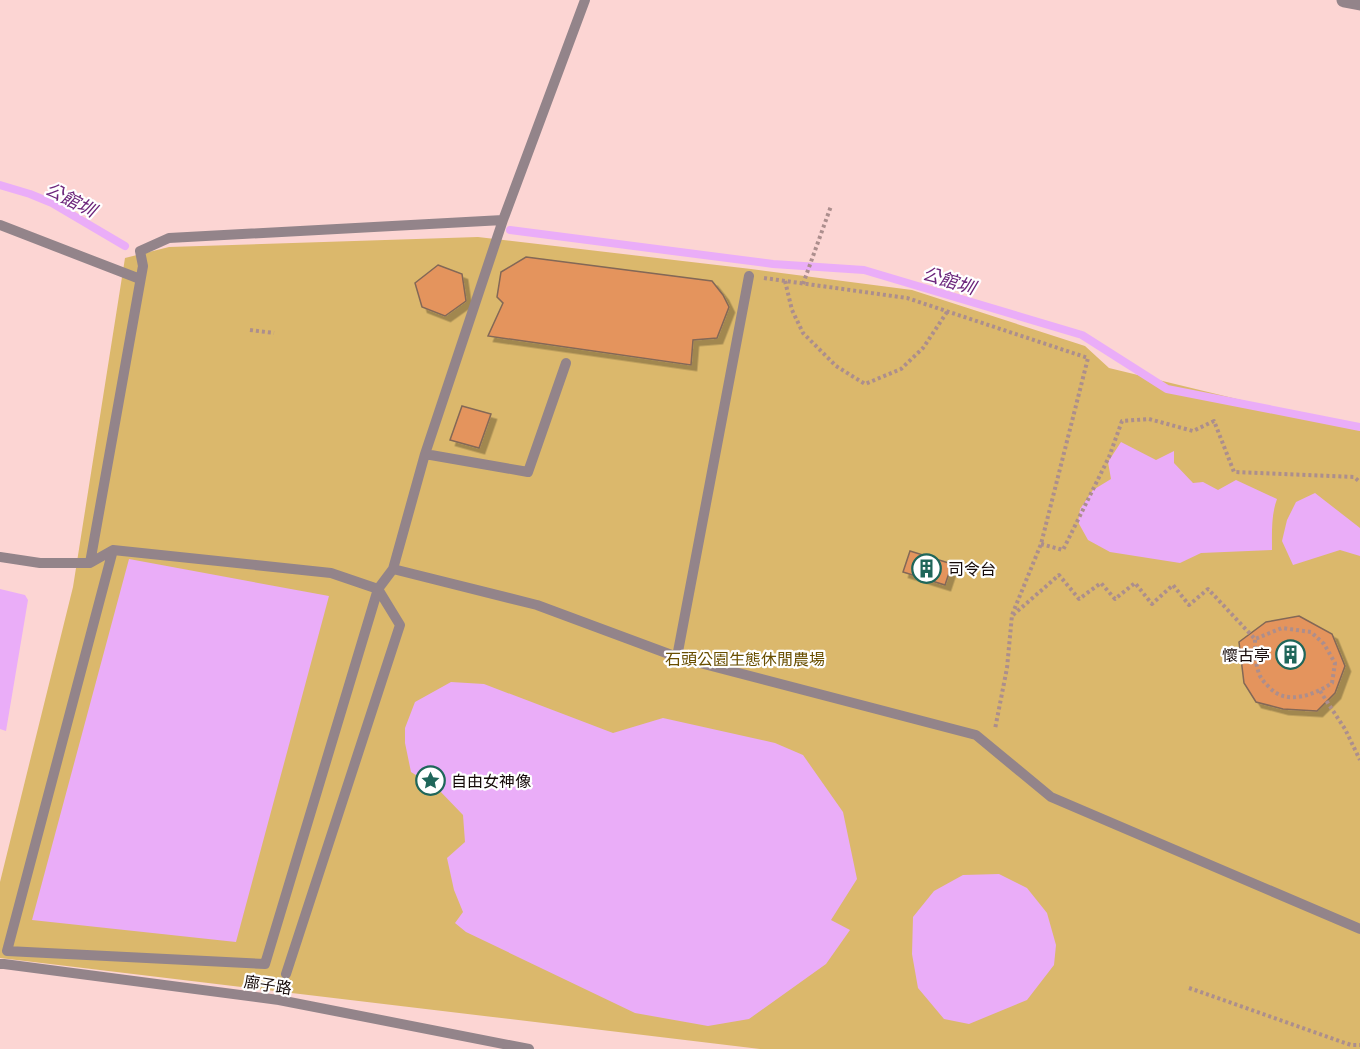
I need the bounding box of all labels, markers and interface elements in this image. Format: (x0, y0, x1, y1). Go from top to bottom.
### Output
water label: 公館圳 (42, 177, 103, 222)
water label: 公館圳 (920, 262, 981, 299)
building icon: 司令台 (911, 552, 943, 584)
place label: 司令台 (948, 559, 996, 578)
building icon: 懷古亭 (1275, 638, 1307, 670)
place label: 懷古亭 (1222, 645, 1270, 664)
park label: 石頭公園生態休閒農場 (665, 649, 825, 668)
place icon: 自由女神像 (414, 764, 446, 796)
place label: 自由女神像 (451, 771, 531, 790)
street label: 廍子路 (243, 971, 293, 997)

